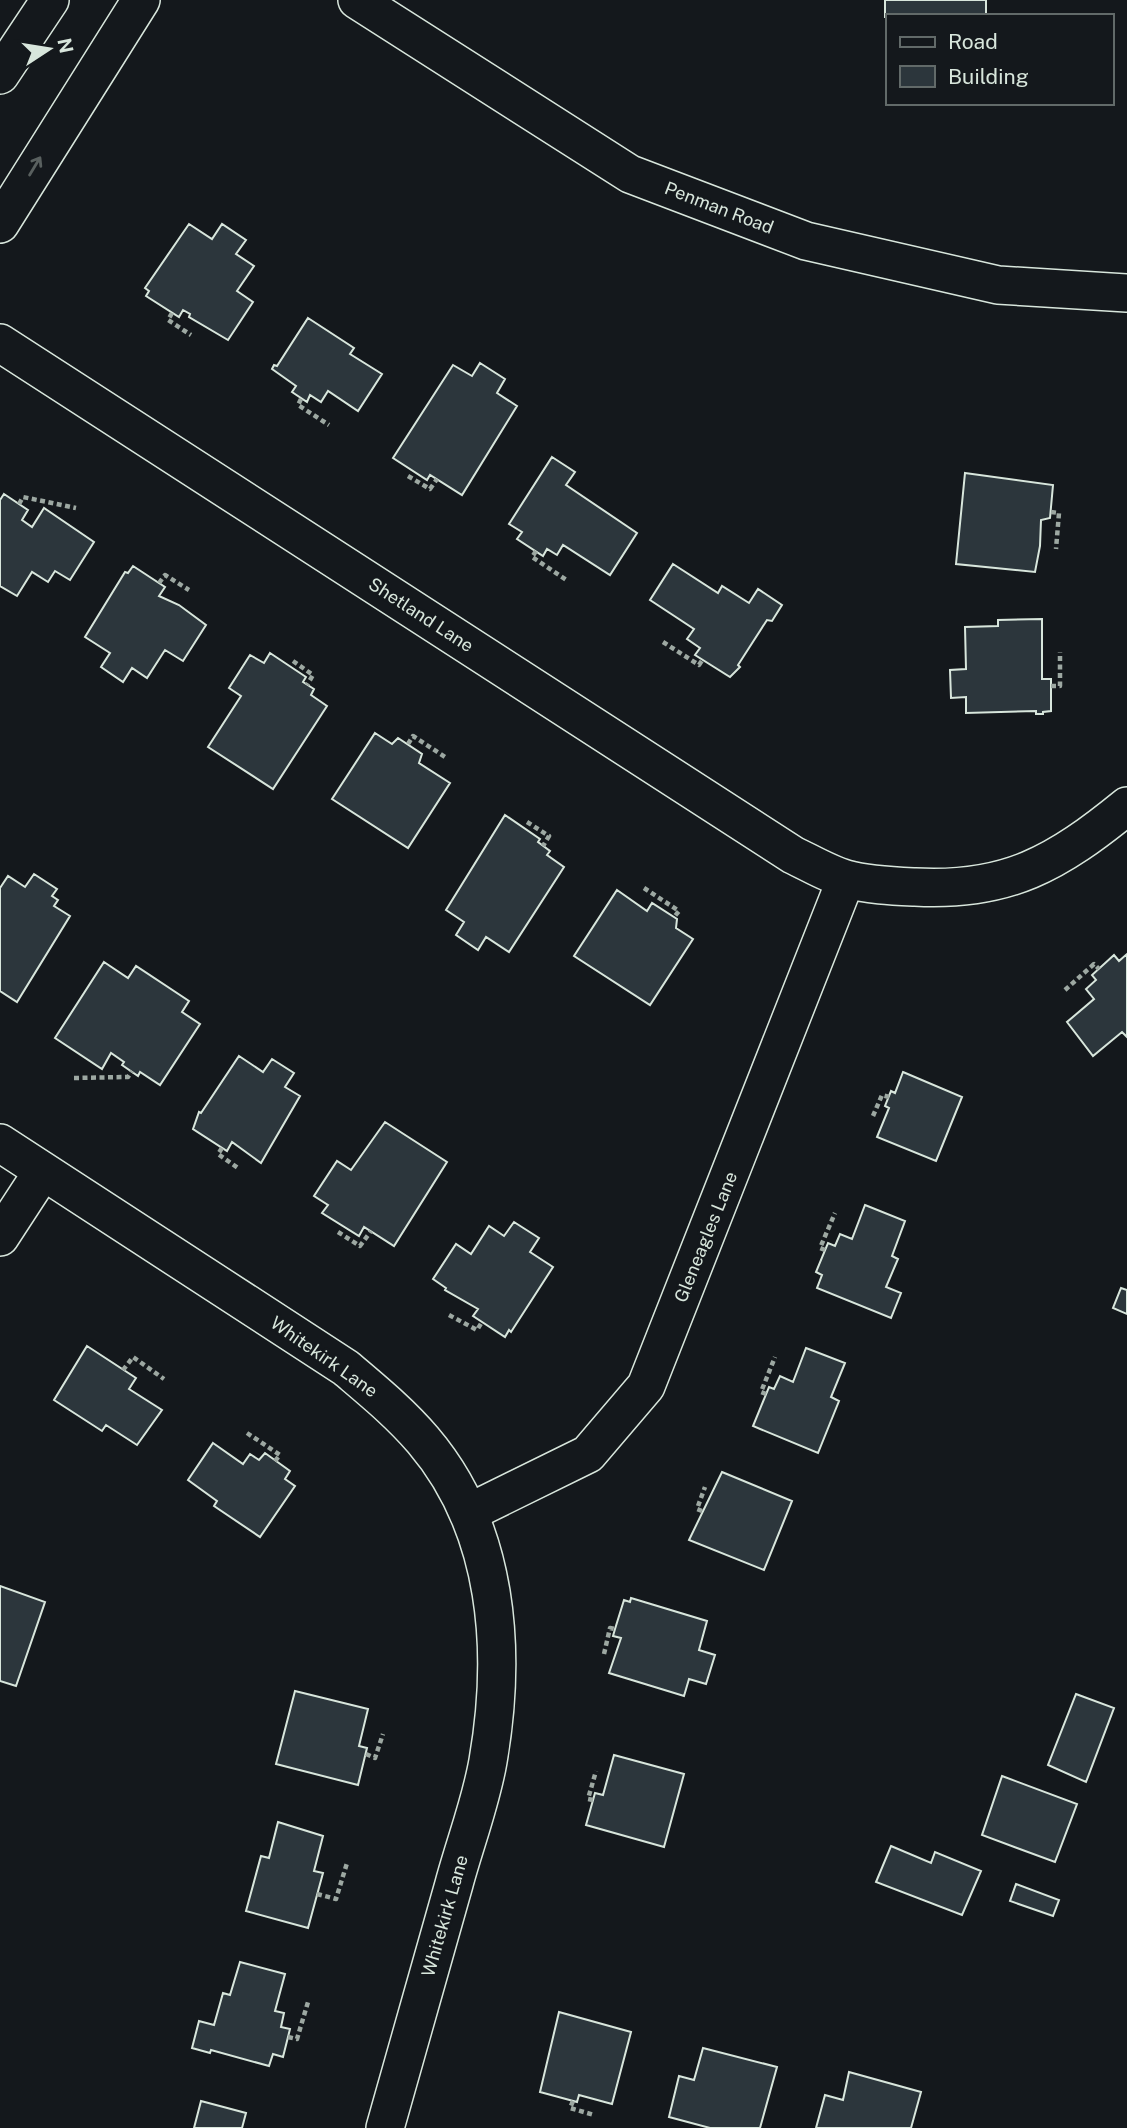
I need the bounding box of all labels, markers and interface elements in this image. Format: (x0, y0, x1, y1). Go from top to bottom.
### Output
north arrow (14, 14, 84, 84)
legend (886, 14, 1113, 105)
text: Road (948, 29, 998, 54)
text: N (53, 36, 78, 55)
text: Building (948, 64, 1029, 89)
one-way arrow (28, 156, 42, 176)
street label: Penman Road (662, 177, 777, 238)
street label: Shetland Lane (365, 573, 478, 656)
street label: Gleneagles Lane (670, 1168, 741, 1305)
street label: Whitekirk Lane (267, 1312, 382, 1401)
street label: Whitekirk Lane (417, 1853, 472, 1979)

